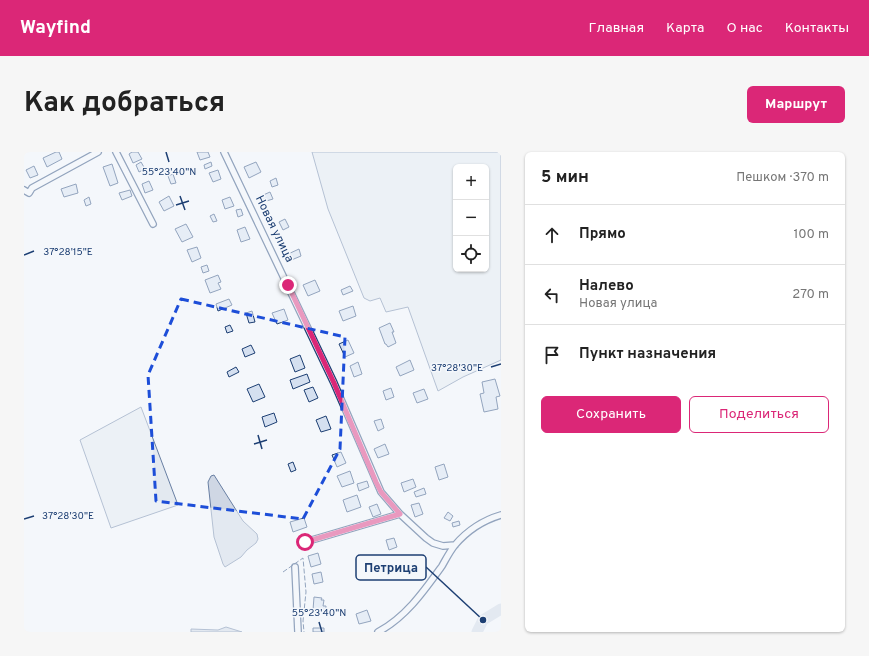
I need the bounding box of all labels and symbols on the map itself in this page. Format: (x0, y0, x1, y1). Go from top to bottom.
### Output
text: 55°23'40"N (142, 166, 196, 179)
street label: Новая улица (251, 193, 297, 265)
text: 37°28'15"E (43, 246, 93, 259)
route end (279, 276, 297, 294)
text: 37°28'30"E (431, 362, 483, 375)
text: 37°28'30"E (42, 510, 94, 523)
route start (296, 533, 314, 551)
callout: Петрица (356, 555, 426, 580)
text: Петрица (364, 561, 418, 577)
text: 55°23'40"N (292, 607, 346, 620)

